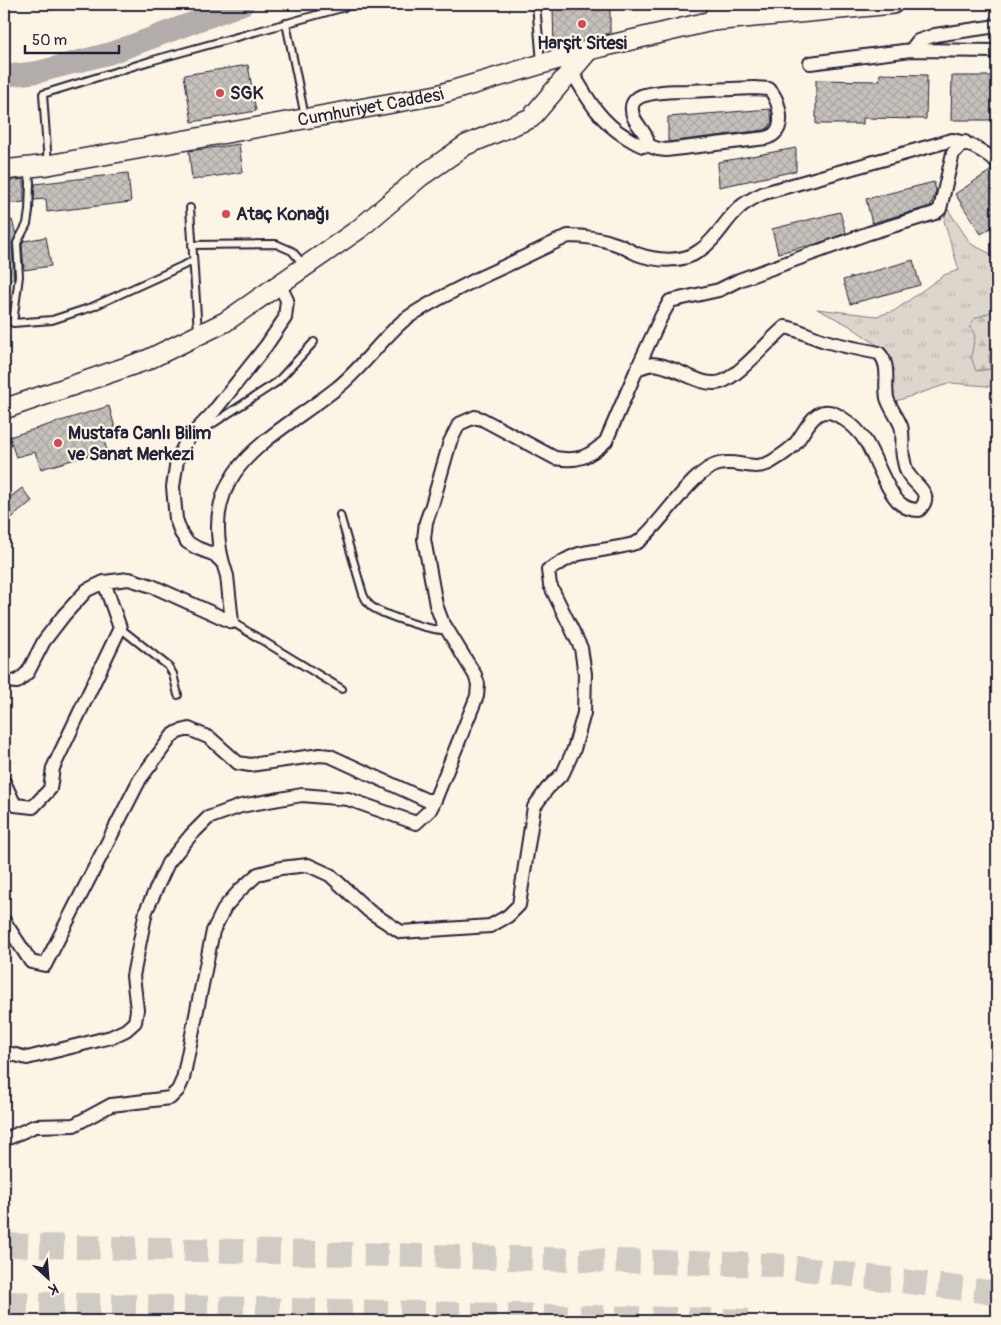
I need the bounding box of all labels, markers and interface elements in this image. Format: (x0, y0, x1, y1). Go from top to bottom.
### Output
marker: Harşit Sitesi (576, 18, 588, 30)
scale bar (25, 22, 119, 54)
text: 50 m (32, 31, 67, 50)
place label: Harşit Sitesi (537, 32, 627, 55)
place label: SGK (230, 82, 263, 105)
street label: Cumhuriyet Caddesi (296, 82, 446, 131)
marker: SGK (214, 87, 226, 99)
place label: Ataç Konağı (236, 203, 330, 226)
marker: Ataç Konağı (220, 208, 232, 220)
place label: Mustafa Canlı Bilim ve Sanat Merkezi (67, 422, 211, 466)
marker: Mustafa Canlı Bilim ve Sanat Merkezi (52, 437, 64, 449)
north arrow (22, 1252, 72, 1302)
text: K (45, 1280, 61, 1299)

